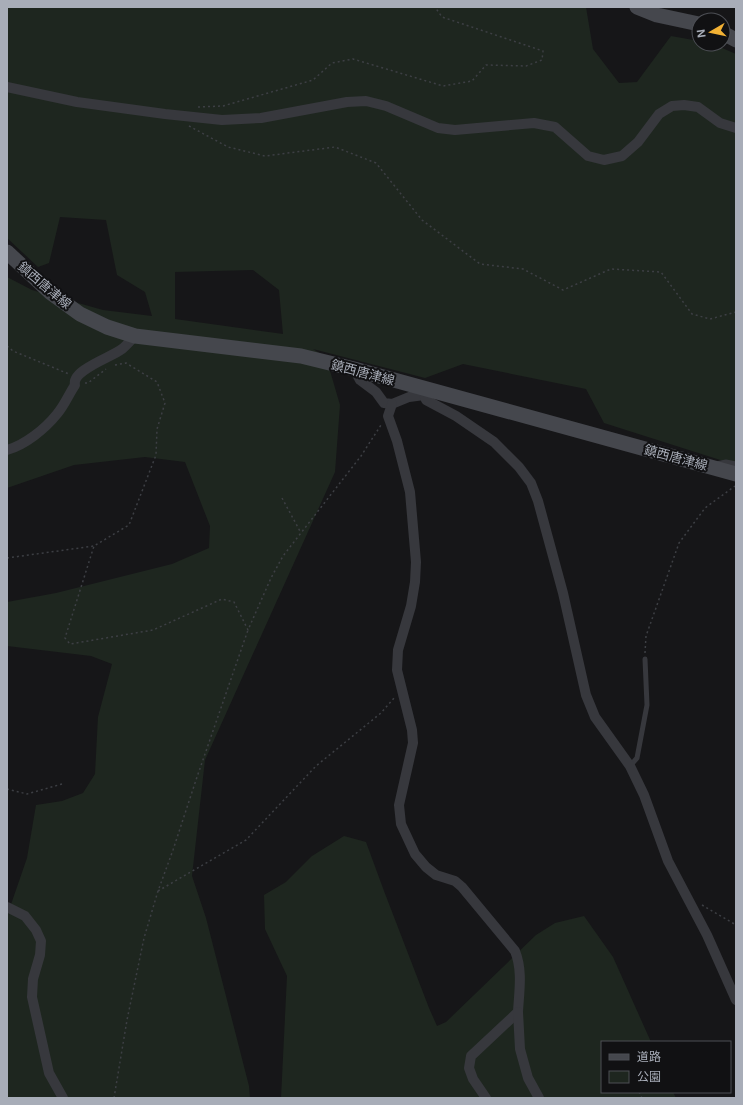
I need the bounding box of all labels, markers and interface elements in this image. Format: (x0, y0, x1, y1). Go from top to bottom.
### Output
north arrow (691, 12, 731, 52)
text: N (694, 28, 709, 39)
street label: 鎮西唐津線 (15, 258, 75, 312)
street label: 鎮西唐津線 (330, 356, 396, 388)
street label: 鎮西唐津線 (643, 441, 709, 473)
legend (601, 1041, 731, 1093)
text: 道路 (637, 1049, 661, 1064)
text: 公園 (637, 1069, 661, 1084)

